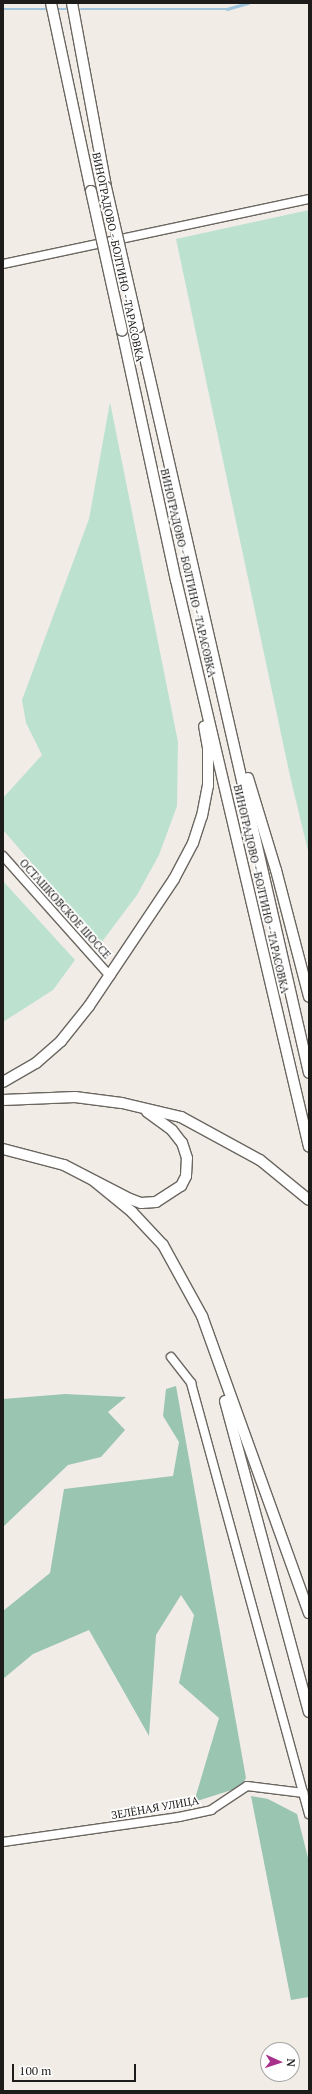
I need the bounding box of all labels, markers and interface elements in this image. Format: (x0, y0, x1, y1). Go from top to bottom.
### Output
street label: ВИНОГРАДОВО - БОЛТИНО - ТАРАСОВКА (89, 150, 147, 364)
street label: ВИНОГРАДОВО - БОЛТИНО - ТАРАСОВКА (157, 467, 219, 679)
street label: ВИНОГРАДОВО - БОЛТИНО - ТАРАСОВКА (230, 783, 292, 995)
street label: ОСТАШКОВСКОЕ ШОССЕ (17, 856, 113, 962)
street label: ЗЕЛЁНАЯ УЛИЦА (110, 1794, 200, 1822)
north arrow (260, 2042, 300, 2082)
scale bar (14, 2056, 138, 2082)
text: N (284, 2058, 298, 2067)
text: 100 m (19, 2063, 51, 2078)

